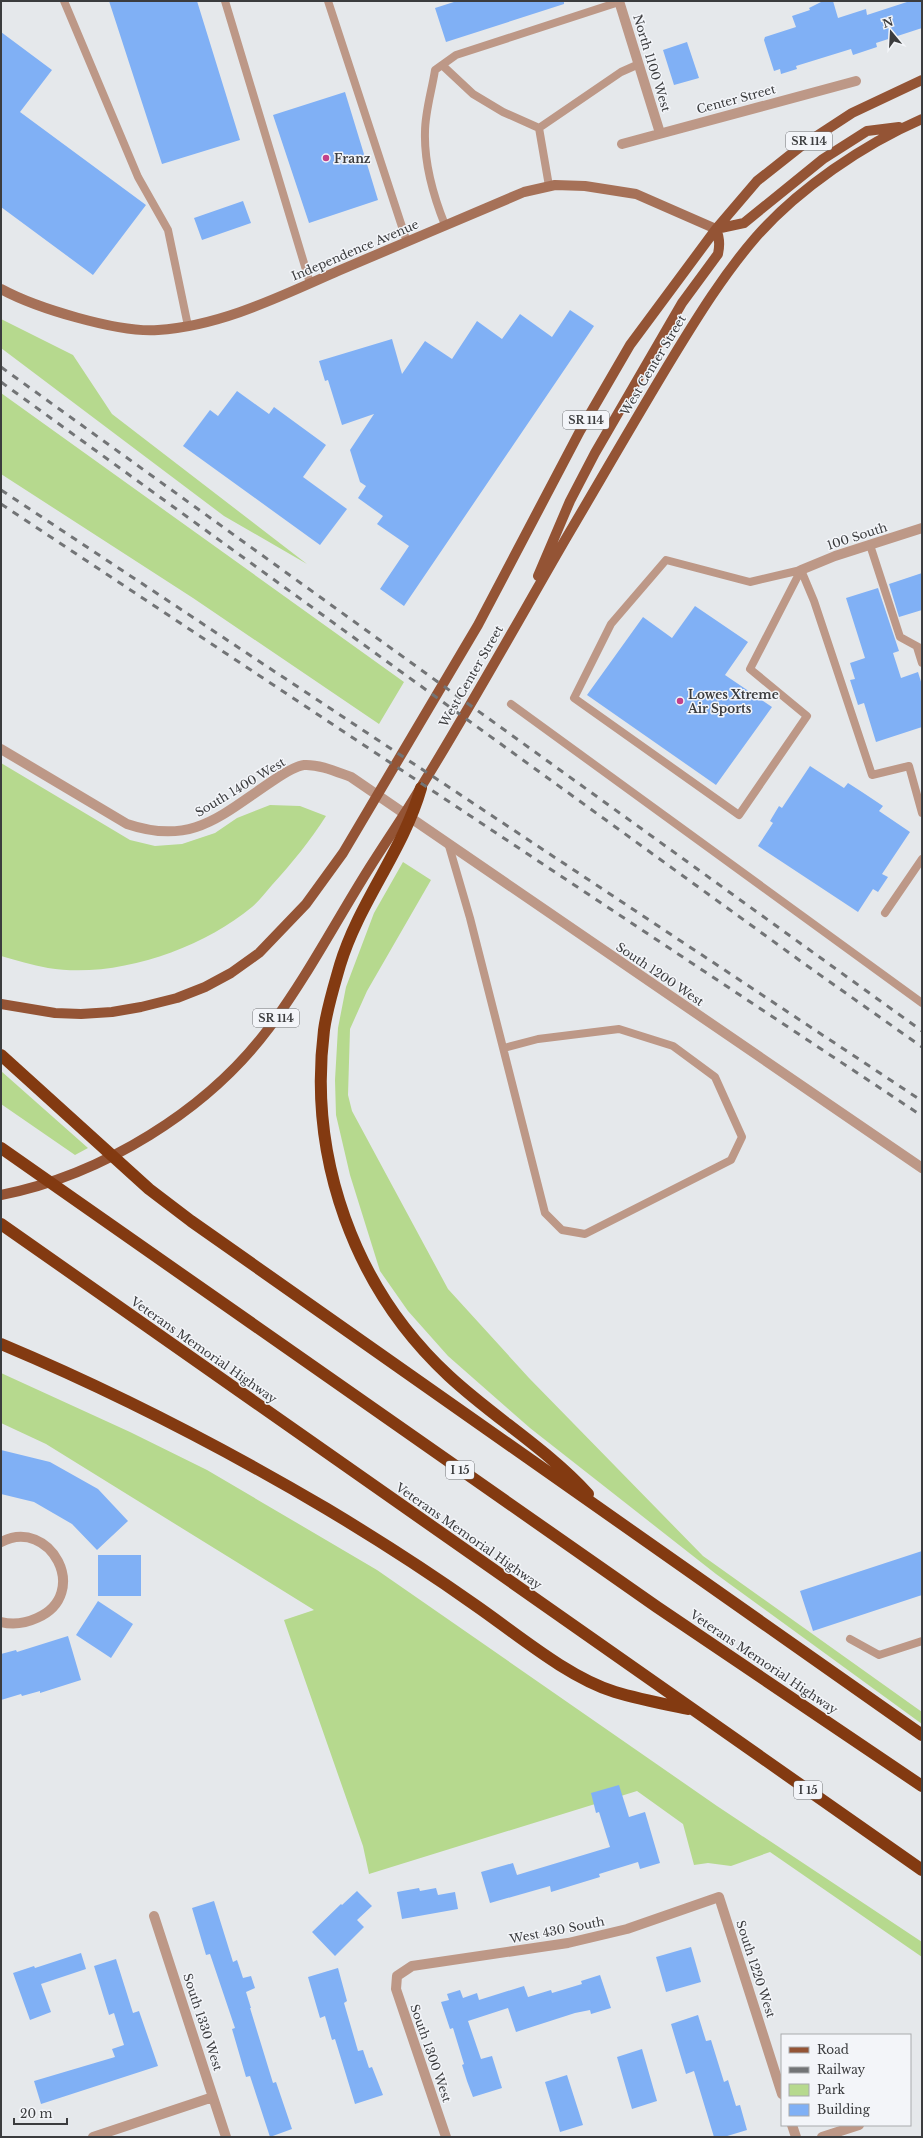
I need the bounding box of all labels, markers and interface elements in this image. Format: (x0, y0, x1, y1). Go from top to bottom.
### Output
street label: North 1100 West (630, 12, 674, 114)
north arrow (871, 12, 911, 52)
text: N (881, 14, 896, 31)
street label: Center Street (695, 81, 778, 117)
road number: SR 114 (786, 132, 832, 150)
place label: Franz (334, 151, 371, 166)
marker: Franz (321, 153, 331, 163)
street label: Independence Avenue (289, 216, 421, 284)
street label: West Center Street (617, 312, 689, 419)
road number: SR 114 (563, 411, 609, 429)
street label: 100 South (825, 519, 889, 553)
street label: West Center Street (435, 622, 506, 730)
place label: Lowes Xtreme Air Sports (687, 687, 779, 716)
marker: Lowes Xtreme Air Sports (675, 696, 685, 706)
street label: South 1400 West (192, 754, 288, 820)
street label: South 1200 West (613, 939, 707, 1009)
road number: SR 114 (253, 1009, 299, 1027)
street label: Veterans Memorial Highway (127, 1293, 280, 1407)
road number: I 15 (446, 1461, 474, 1479)
street label: Veterans Memorial Highway (392, 1479, 545, 1593)
street label: Veterans Memorial Highway (686, 1606, 841, 1717)
road number: I 15 (794, 1781, 822, 1799)
street label: West 430 South (507, 1913, 606, 1947)
street label: South 1220 West (733, 1918, 779, 2020)
street label: South 1330 West (180, 1971, 226, 2073)
street label: South 1300 West (407, 2002, 455, 2104)
legend (781, 2034, 911, 2126)
text: Road (817, 2042, 849, 2057)
text: Railway (817, 2062, 866, 2077)
text: Park (817, 2082, 845, 2097)
scale bar (14, 2100, 67, 2126)
text: Building (817, 2102, 871, 2117)
text: 20 m (20, 2106, 52, 2121)

